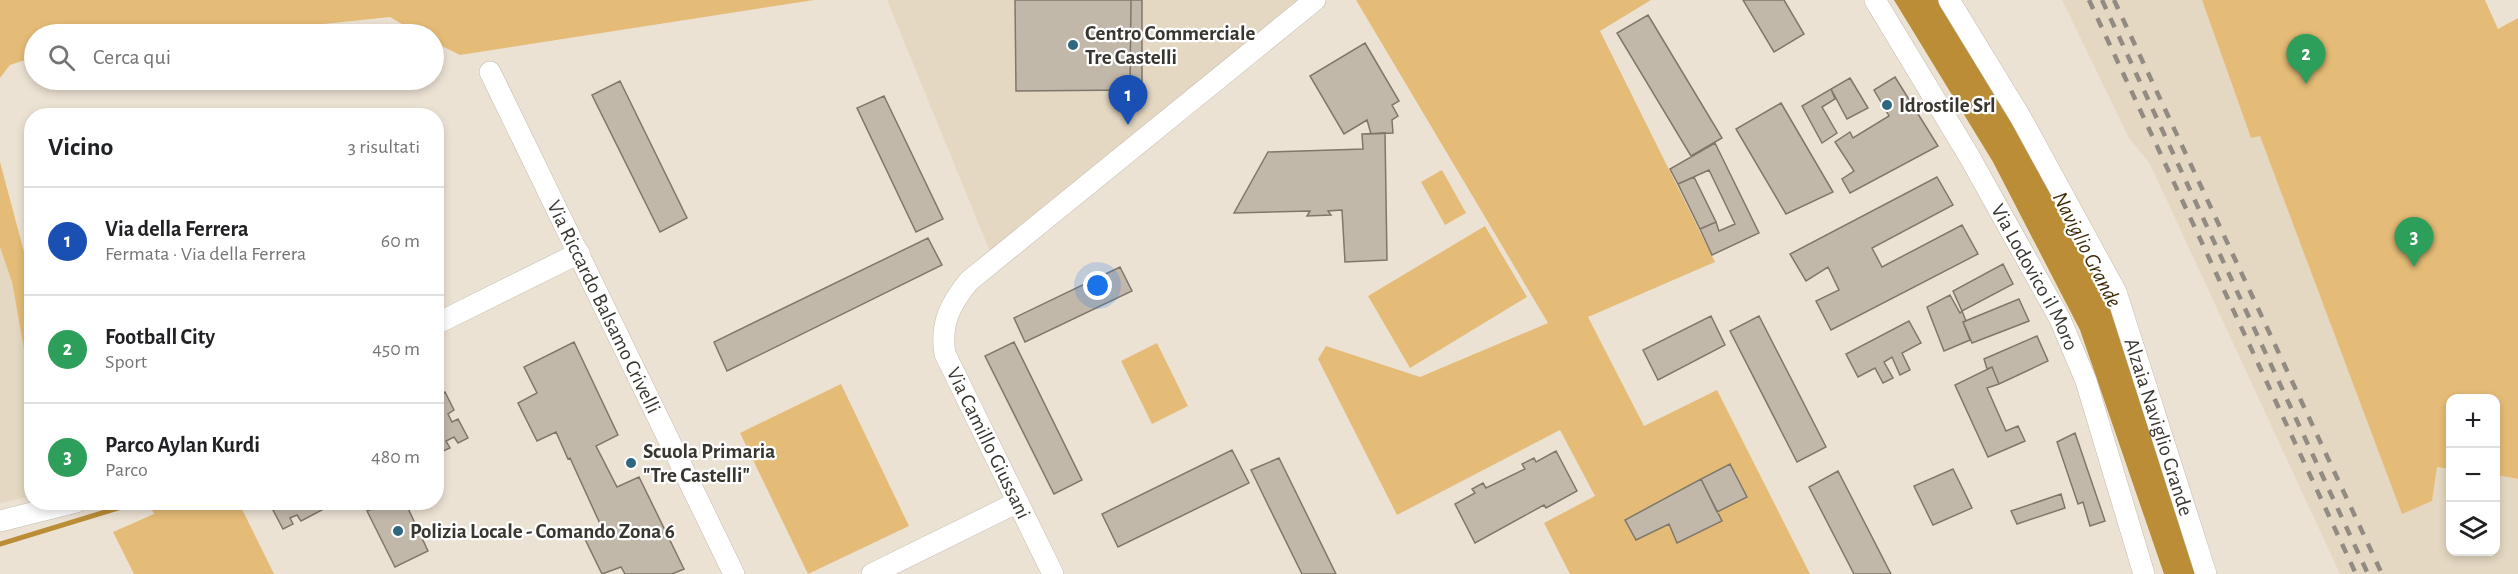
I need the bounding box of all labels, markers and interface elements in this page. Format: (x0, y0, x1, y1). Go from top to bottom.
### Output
place label: Centro Commerciale Tre Castelli (1085, 23, 1255, 68)
search box (24, 24, 444, 90)
pin: 2 (2286, 34, 2326, 84)
marker: Centro Commerciale Tre Castelli (1066, 38, 1080, 52)
icon: search (45, 41, 78, 74)
text: Cerca qui (93, 46, 171, 68)
pin: 1 (1108, 76, 1148, 125)
place label: Idrostile Srl (1899, 95, 1996, 116)
marker: Idrostile Srl (1880, 98, 1894, 112)
text: Vicino (48, 134, 113, 160)
text: 3 risultati (348, 137, 420, 157)
water label: Naviglio Grande (2049, 188, 2126, 311)
street label: Via Riccardo Balsamo Crivelli (543, 197, 664, 417)
street label: Via Lodovico il Moro (1987, 200, 2082, 353)
text: Via della Ferrera (105, 218, 248, 240)
pin: 3 (2394, 218, 2434, 267)
text: 1 (64, 231, 71, 251)
text: 60 m (381, 231, 420, 251)
text: Fermata · Via della Ferrera (105, 244, 306, 264)
your location (1083, 271, 1112, 300)
text: Football City (105, 326, 215, 348)
street label: Alzaia Naviglio Grande (2120, 336, 2197, 518)
text: 2 (63, 339, 72, 359)
text: 450 m (372, 339, 420, 359)
text: Sport (105, 352, 147, 372)
street label: Via Camillo Giussani (943, 364, 1034, 522)
map controls (2446, 394, 2500, 556)
button: + (2446, 394, 2500, 448)
text: Parco Aylan Kurdi (105, 434, 260, 456)
place label: Scuola Primaria "Tre Castelli" (643, 441, 775, 486)
text: 3 (63, 447, 72, 467)
text: 480 m (371, 447, 420, 467)
button: − (2446, 448, 2500, 502)
marker: Scuola Primaria "Tre Castelli" (624, 456, 638, 470)
text: Parco (105, 460, 148, 480)
button: layers (2446, 502, 2500, 556)
place label: Polizia Locale - Comando Zona 6 (410, 521, 675, 542)
marker: Polizia Locale - Comando Zona 6 (391, 524, 405, 538)

